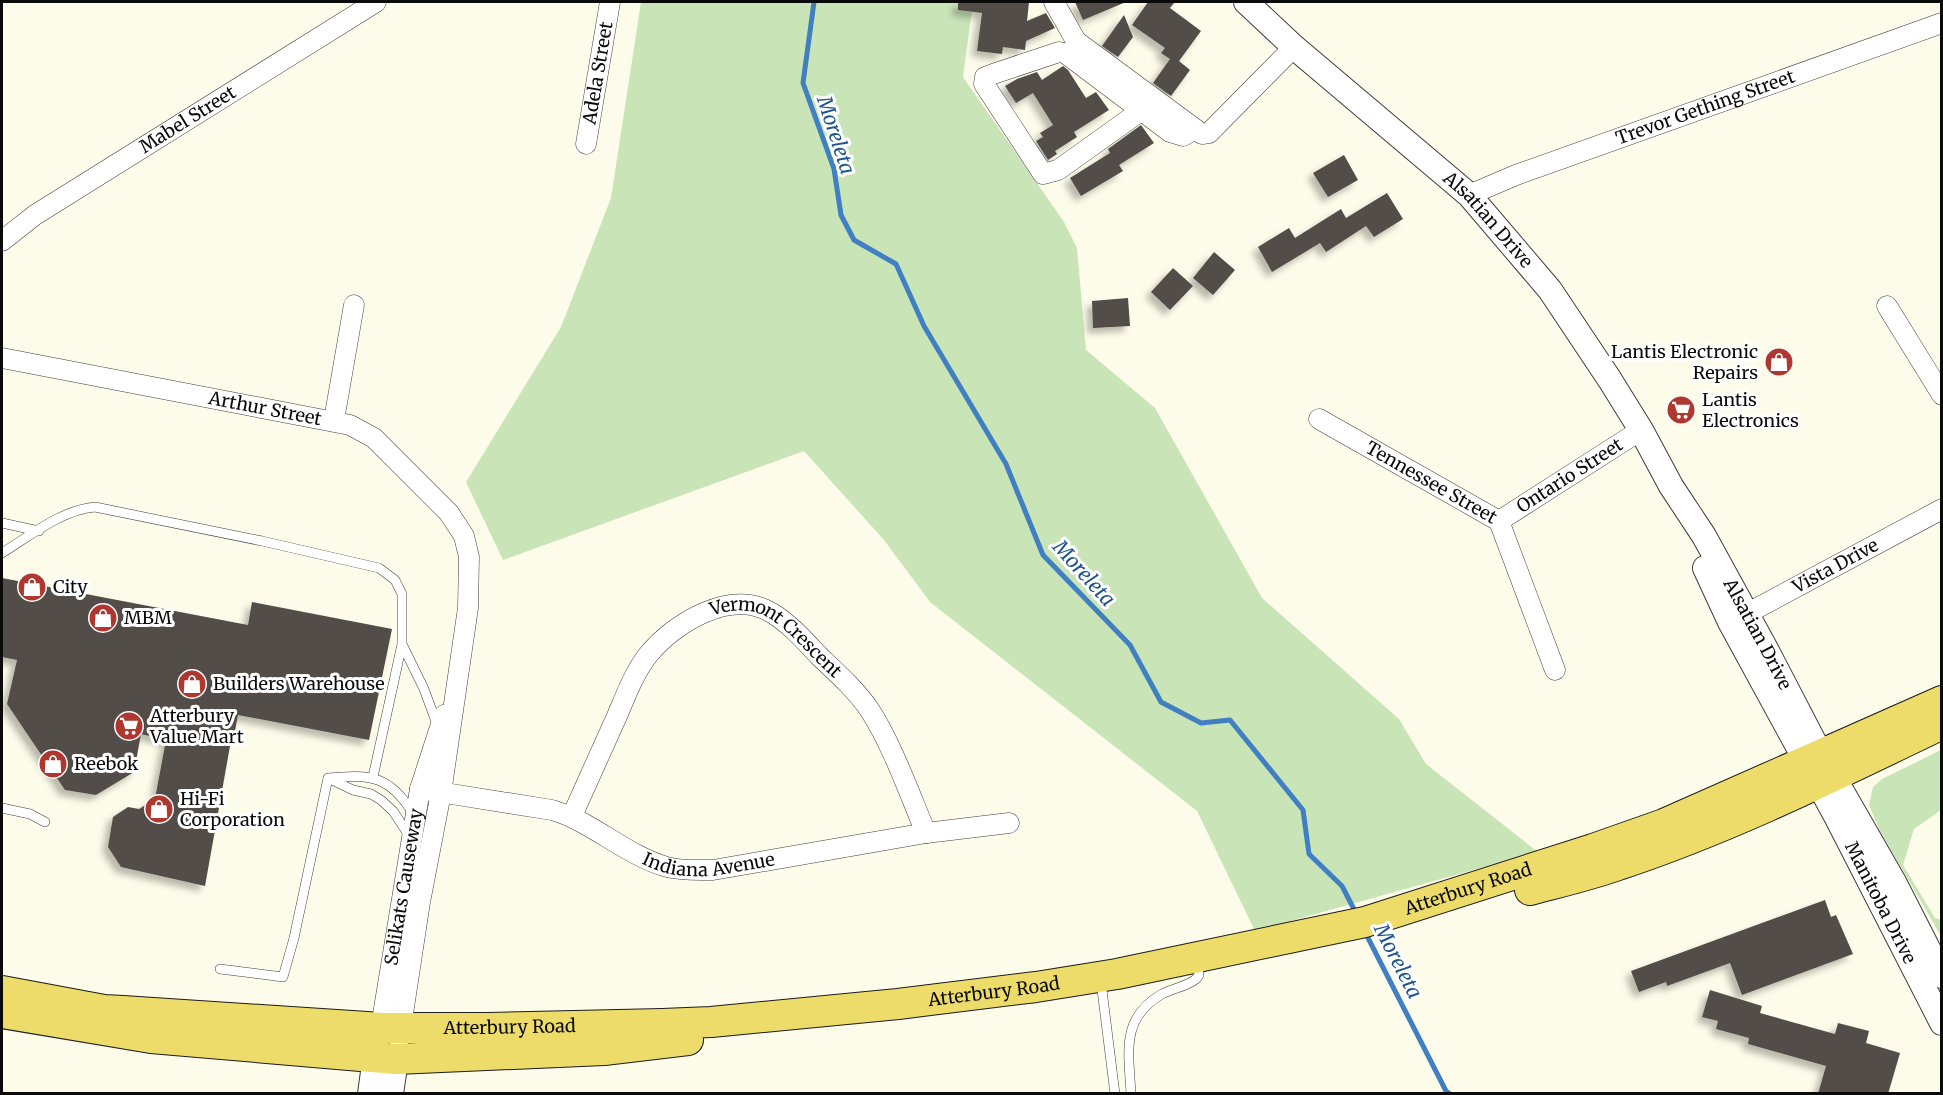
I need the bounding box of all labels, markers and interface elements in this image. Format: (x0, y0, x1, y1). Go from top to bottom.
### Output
street label: Adela Street (577, 20, 618, 127)
street label: Trevor Gething Street (1612, 65, 1798, 150)
street label: Mabel Street (135, 80, 240, 158)
water label: Moreleta (812, 92, 861, 177)
street label: Alsatian Drive (1438, 166, 1538, 272)
place label: Lantis Electronic Repairs (1611, 340, 1758, 384)
shop icon: Lantis Electronic Repairs (1763, 346, 1795, 378)
street label: Arthur Street (206, 386, 324, 430)
place label: Lantis Electronics (1702, 388, 1799, 432)
supermarket icon: Lantis Electronics (1665, 394, 1697, 426)
street label: Ontario Street (1512, 433, 1627, 518)
street label: Tennessee Street (1362, 436, 1501, 529)
street label: Vista Drive (1787, 533, 1882, 599)
water label: Moreleta (1047, 534, 1121, 611)
shop icon: City (16, 571, 48, 603)
street label: Alsatian Drive (1718, 573, 1797, 693)
place label: City (53, 575, 88, 598)
street label: Vermont Crescent (706, 592, 847, 682)
shop icon: MBM (87, 602, 119, 634)
place label: MBM (124, 606, 172, 629)
shop icon: Builders Warehouse (176, 668, 208, 700)
place label: Builders Warehouse (213, 672, 385, 695)
place label: Atterbury Value Mart (149, 704, 244, 748)
supermarket icon: Atterbury Value Mart (113, 710, 145, 742)
shop icon: Reebok (37, 748, 69, 780)
place label: Reebok (74, 752, 139, 775)
place label: Hi-Fi Corporation (180, 787, 285, 831)
shop icon: Hi-Fi Corporation (143, 793, 175, 825)
street label: Selikats Causeway (379, 806, 428, 967)
street label: Manitoba Drive (1840, 838, 1922, 967)
street label: Indiana Avenue (639, 847, 776, 881)
street label: Atterbury Road (1400, 857, 1535, 920)
water label: Moreleta (1369, 918, 1428, 1002)
street label: Atterbury Road (926, 971, 1061, 1011)
street label: Atterbury Road (442, 1014, 576, 1039)

